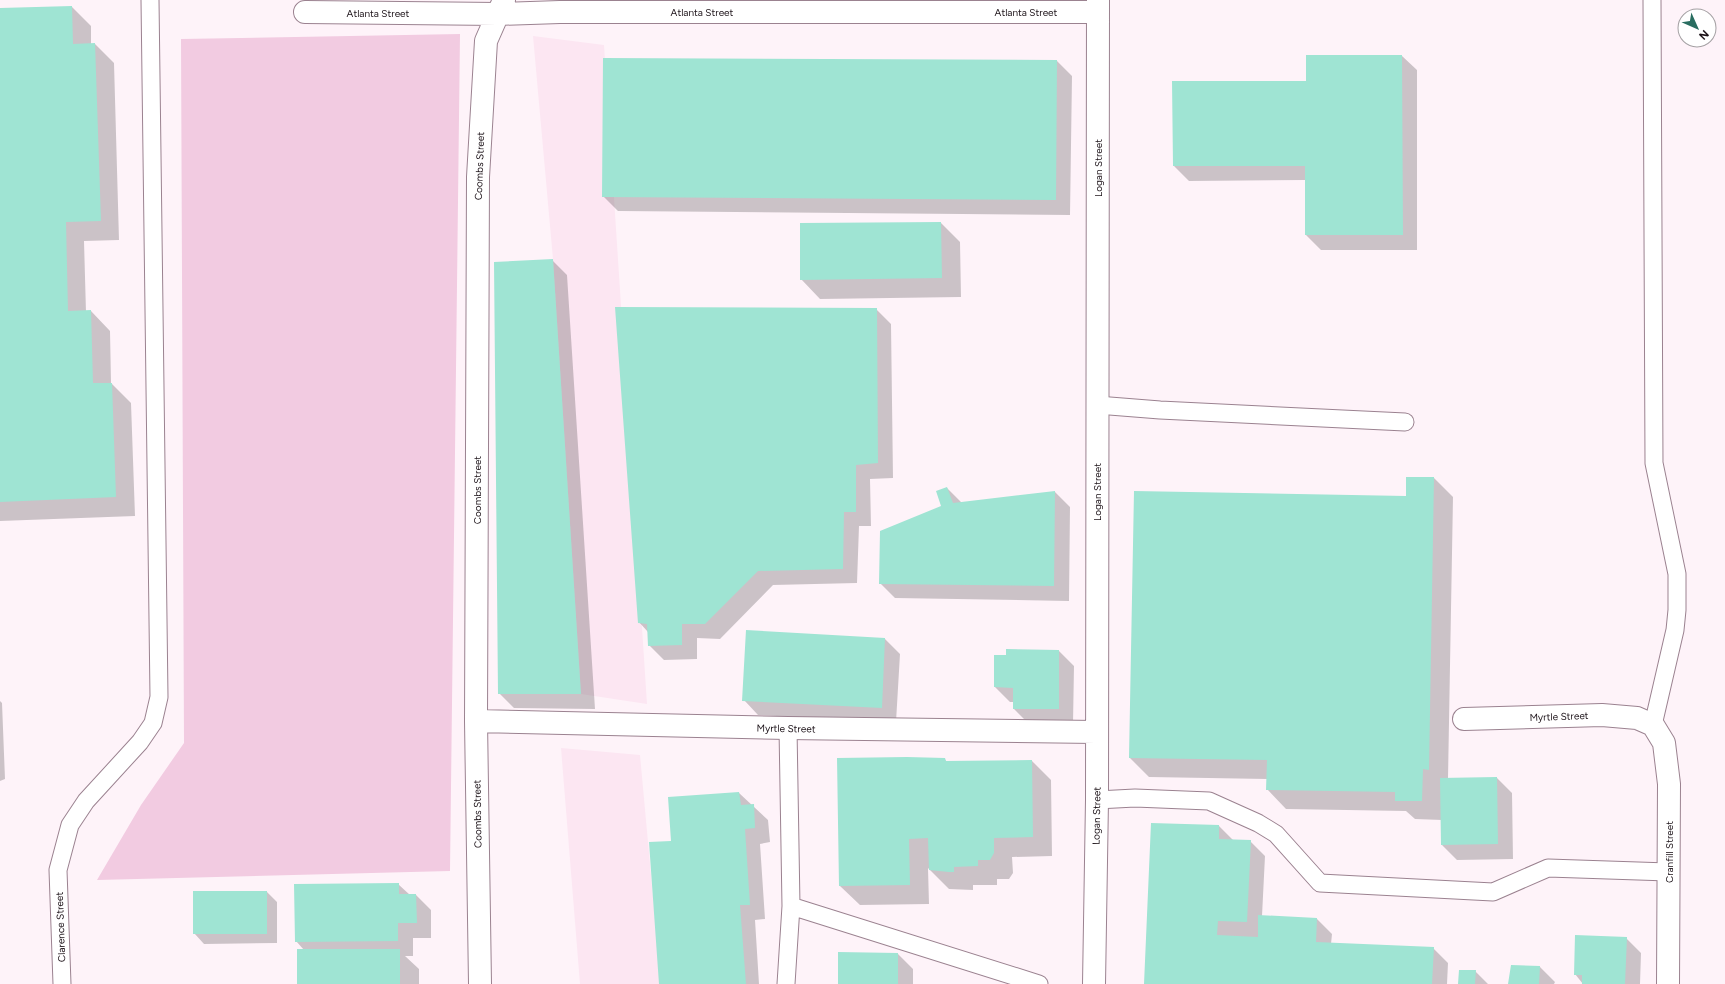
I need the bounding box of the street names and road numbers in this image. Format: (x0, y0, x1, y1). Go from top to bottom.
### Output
street label: Atlanta Street (671, 6, 734, 19)
street label: Atlanta Street (995, 6, 1058, 19)
street label: Atlanta Street (347, 7, 410, 20)
street label: Coombs Street (472, 131, 487, 200)
street label: Logan Street (1092, 139, 1105, 197)
street label: Coombs Street (471, 456, 484, 524)
street label: Logan Street (1091, 463, 1104, 521)
street label: Myrtle Street (1529, 709, 1589, 724)
street label: Myrtle Street (756, 721, 816, 736)
street label: Coombs Street (470, 780, 485, 848)
street label: Logan Street (1089, 787, 1104, 845)
street label: Cranfill Street (1663, 821, 1676, 883)
street label: Clarence Street (53, 891, 68, 962)

